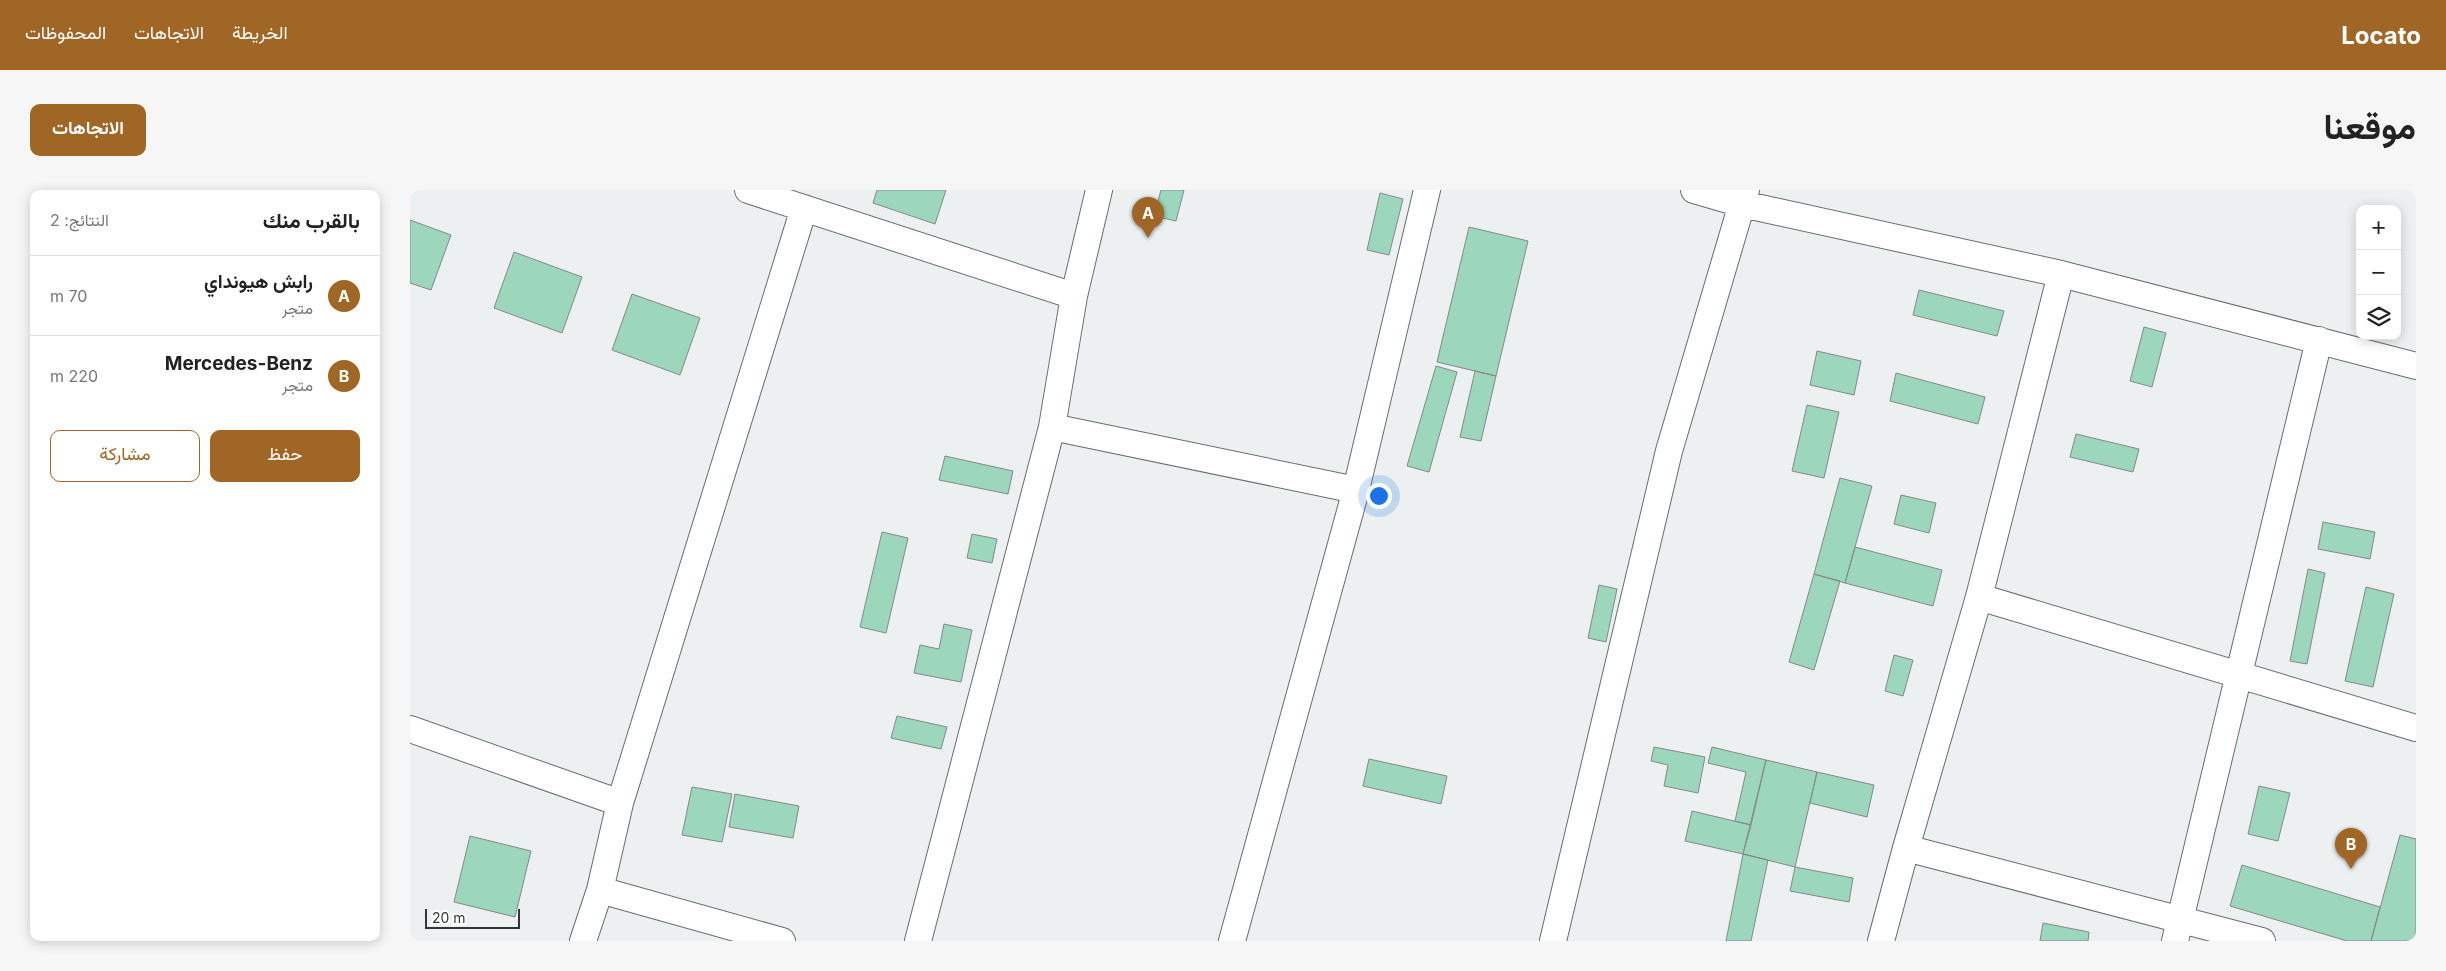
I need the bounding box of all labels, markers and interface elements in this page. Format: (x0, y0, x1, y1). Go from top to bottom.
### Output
text: Locato (2341, 21, 2421, 50)
text: المحفوظات (25, 22, 106, 43)
text: الاتجاهات (134, 22, 204, 43)
text: الخريطة (232, 22, 288, 43)
button: الاتجاهات (30, 104, 146, 156)
text: موقعنا (2323, 105, 2416, 147)
pin: A (1132, 197, 1164, 238)
map controls (2356, 205, 2401, 340)
button: + (2356, 205, 2401, 250)
text: بالقرب منك (263, 208, 360, 233)
text: النتائج: 2 (50, 210, 109, 230)
button: − (2356, 250, 2401, 295)
text: رابش هيونداي (204, 270, 313, 293)
text: 70 m (50, 286, 87, 306)
text: A (338, 286, 350, 306)
button: layers (2356, 295, 2401, 340)
text: متجر (282, 298, 313, 318)
text: Mercedes-Benz (165, 352, 313, 375)
text: 220 m (50, 366, 98, 386)
text: B (339, 366, 349, 386)
text: متجر (282, 375, 313, 395)
button: مشاركة (50, 430, 200, 482)
button: حفظ (210, 430, 360, 482)
your location (1366, 483, 1392, 509)
pin: B (2335, 828, 2367, 869)
scale bar (425, 906, 520, 929)
text: 20 m (432, 909, 466, 926)

